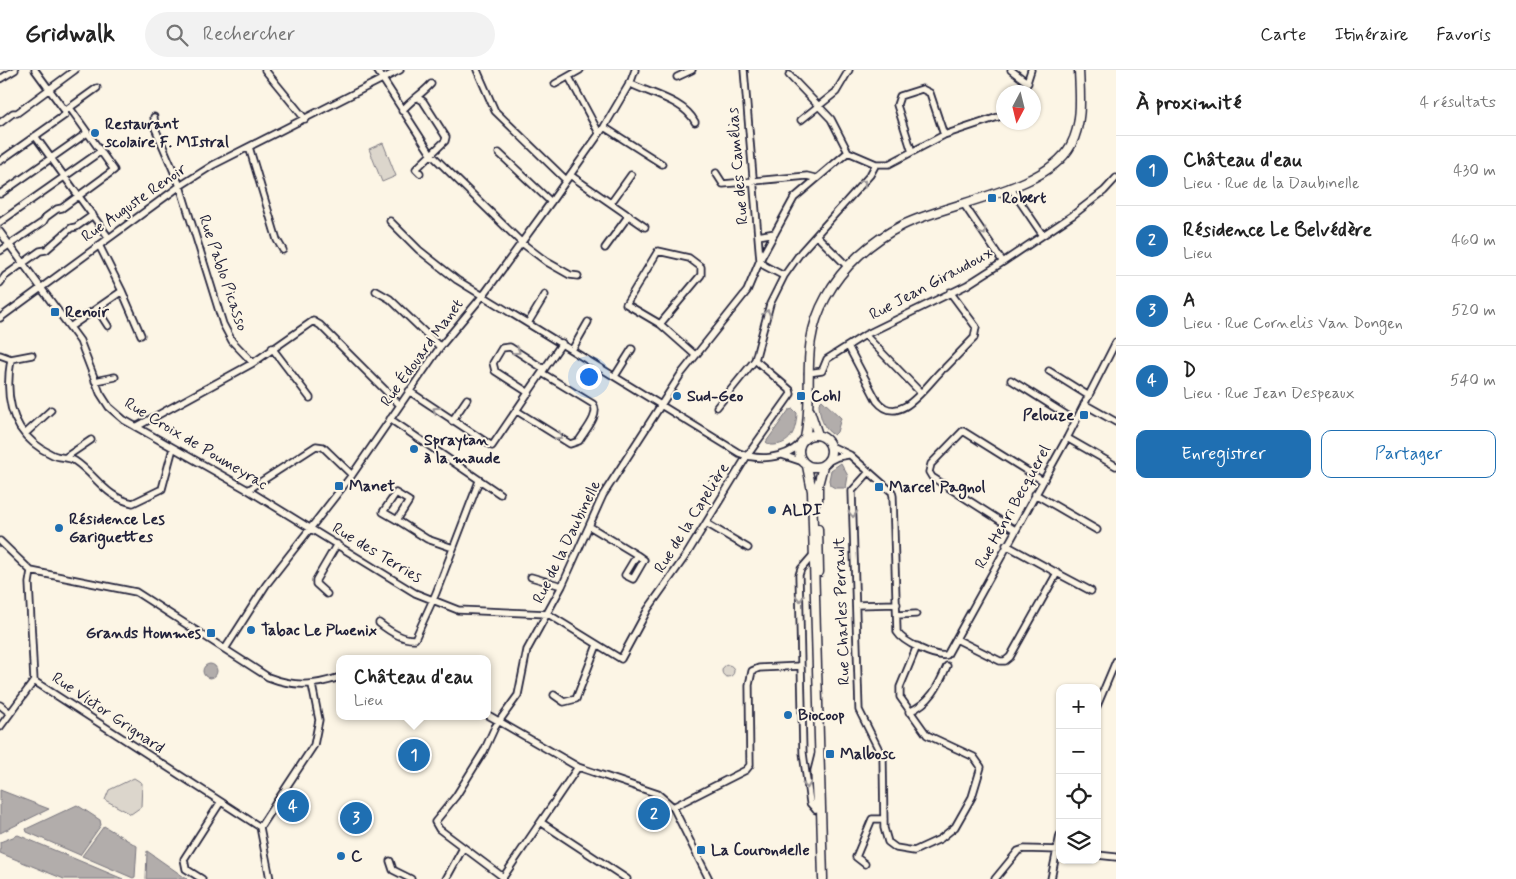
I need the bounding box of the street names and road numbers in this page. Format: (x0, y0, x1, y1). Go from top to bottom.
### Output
street label: Rue des Camélias (722, 107, 754, 225)
street label: Rue Auguste Renoir (77, 159, 191, 247)
street label: Rue Pablo Picasso (193, 212, 253, 334)
street label: Rue Jean Giraudoux (866, 243, 997, 325)
street label: Rue Édouard Manet (376, 295, 468, 411)
street label: Rue Croix de Poumeyrac (120, 393, 272, 495)
street label: Rue Henri Becquerel (970, 441, 1056, 573)
street label: Rue de la Capelière (650, 459, 734, 577)
street label: Rue de la Daubinelle (528, 476, 606, 607)
street label: Rue des Terries (328, 518, 426, 588)
street label: Rue Charles Perrault (829, 536, 855, 685)
street label: Rue Victor Grignard (48, 668, 168, 758)

